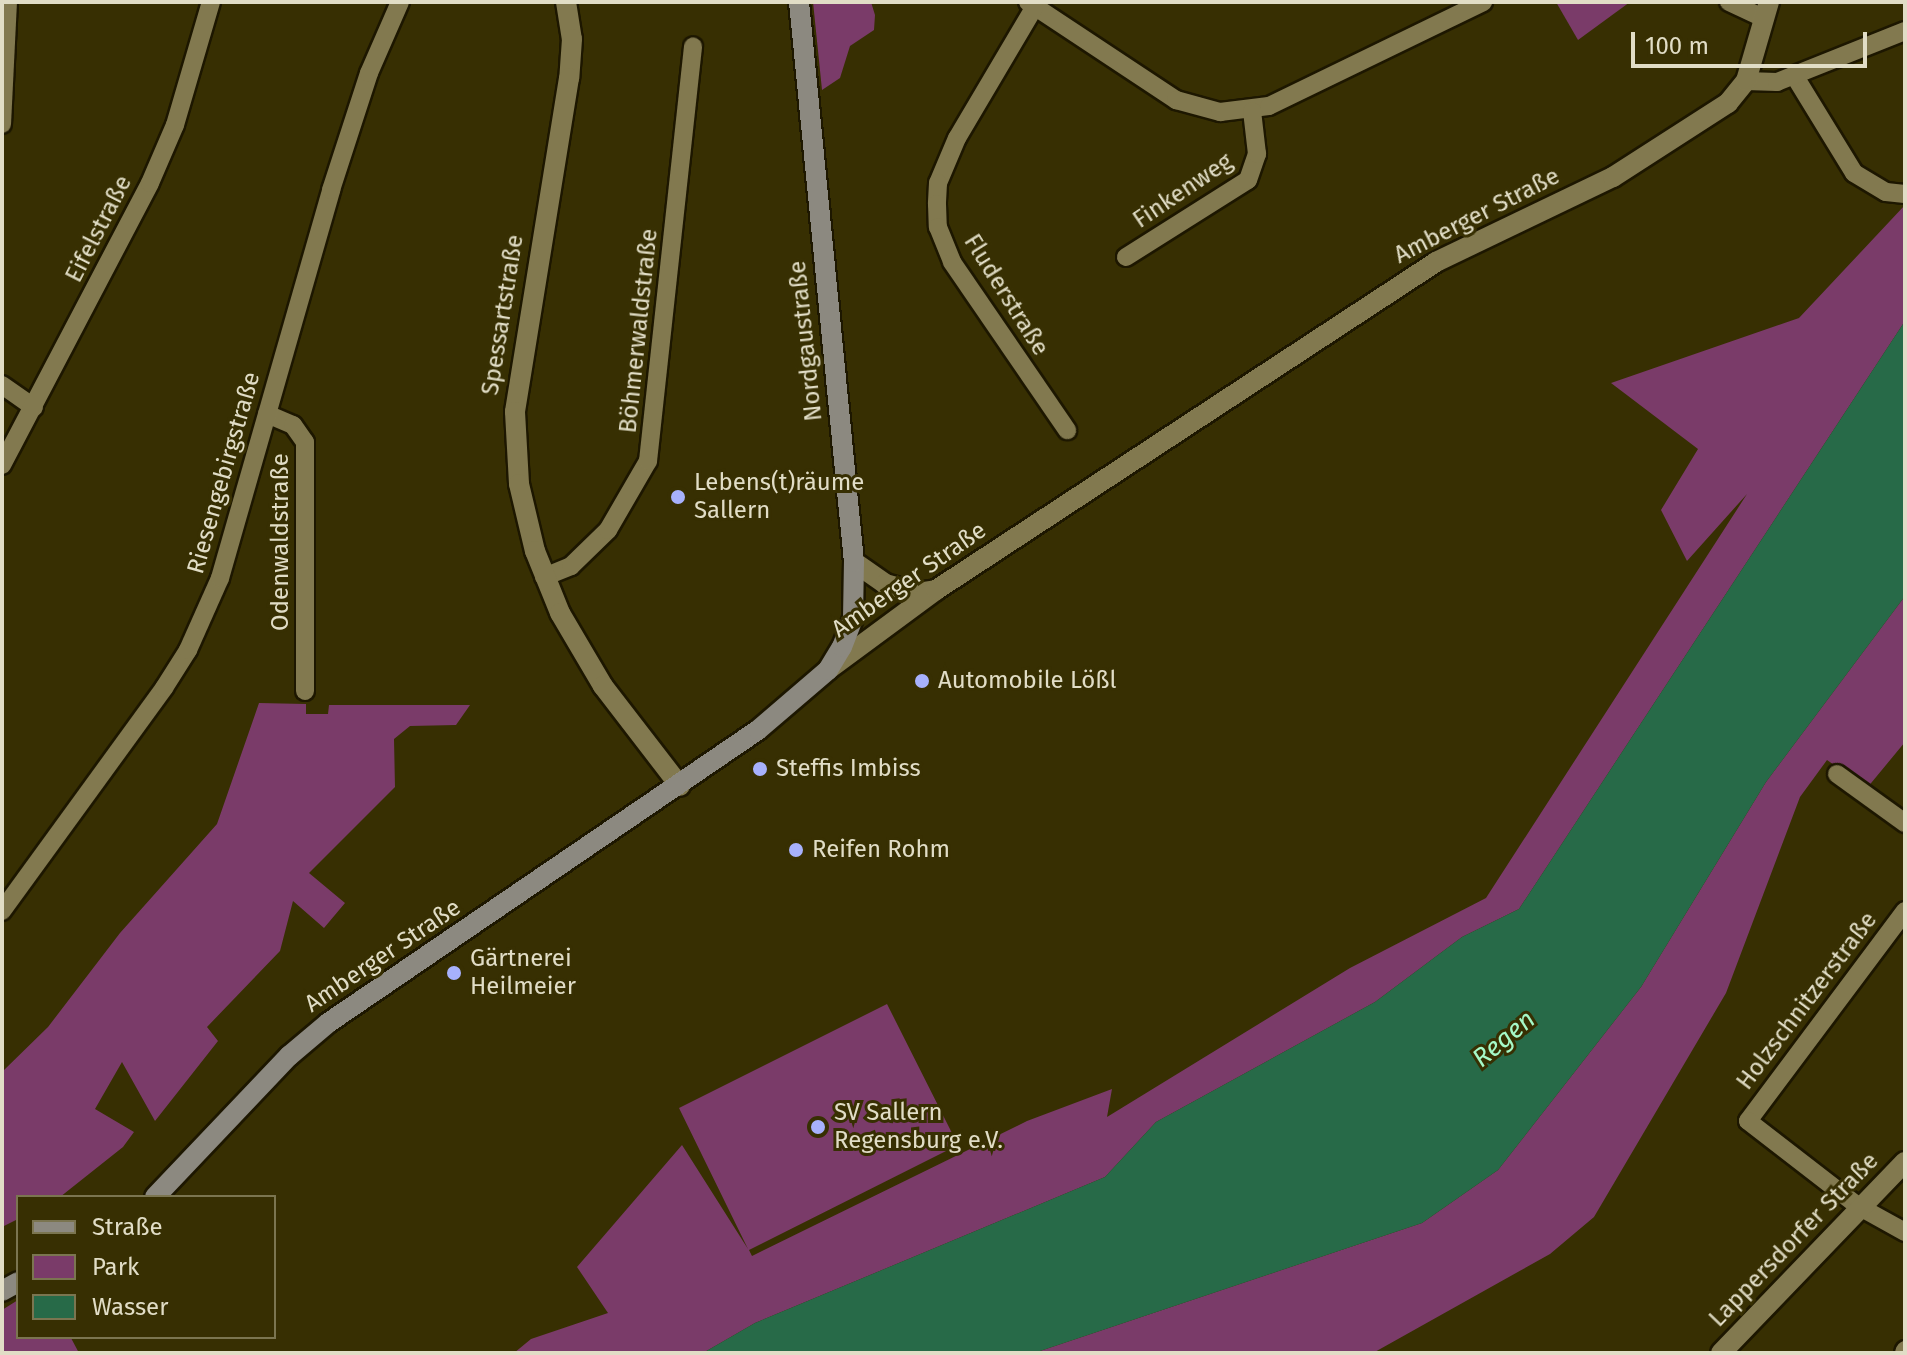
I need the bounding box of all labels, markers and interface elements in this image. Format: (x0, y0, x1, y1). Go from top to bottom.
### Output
scale bar (1635, 16, 1871, 66)
text: 100 m (1645, 32, 1709, 60)
street label: Finkenweg (1128, 147, 1238, 235)
street label: Amberger Straße (1389, 162, 1565, 270)
street label: Eifelstraße (60, 171, 138, 287)
street label: Böhmerwaldstraße (614, 227, 664, 435)
street label: Fluderstraße (957, 229, 1055, 361)
street label: Spessartstraße (476, 233, 530, 397)
street label: Nordgaustraße (783, 259, 829, 423)
street label: Riesengebirgstraße (181, 369, 267, 577)
street label: Odenwaldstraße (267, 453, 295, 631)
place label: Lebens(t)räume Sallern (694, 469, 864, 525)
marker: Lebens(t)räume Sallern (669, 488, 687, 506)
street label: Amberger Straße (826, 516, 992, 644)
place label: Automobile Lößl (938, 667, 1117, 695)
marker: Automobile Lößl (913, 672, 931, 690)
place label: Steffis Imbiss (776, 755, 921, 783)
marker: Steffis Imbiss (751, 760, 769, 778)
place label: Reifen Rohm (812, 836, 950, 864)
marker: Reifen Rohm (787, 841, 805, 859)
street label: Amberger Straße (300, 893, 466, 1019)
street label: Holzschnitzerstraße (1731, 906, 1883, 1096)
place label: Gärtnerei Heilmeier (470, 945, 576, 1001)
marker: Gärtnerei Heilmeier (445, 964, 463, 982)
water label: Regen (1466, 1004, 1542, 1074)
place label: SV Sallern Regensburg e.V. (834, 1099, 1003, 1155)
marker: SV Sallern Regensburg e.V. (809, 1118, 827, 1136)
street label: Lappersdorfer Straße (1703, 1147, 1885, 1333)
legend (16, 1195, 276, 1339)
text: Straße (92, 1213, 163, 1241)
text: Park (92, 1253, 139, 1281)
text: Wasser (92, 1293, 168, 1321)

